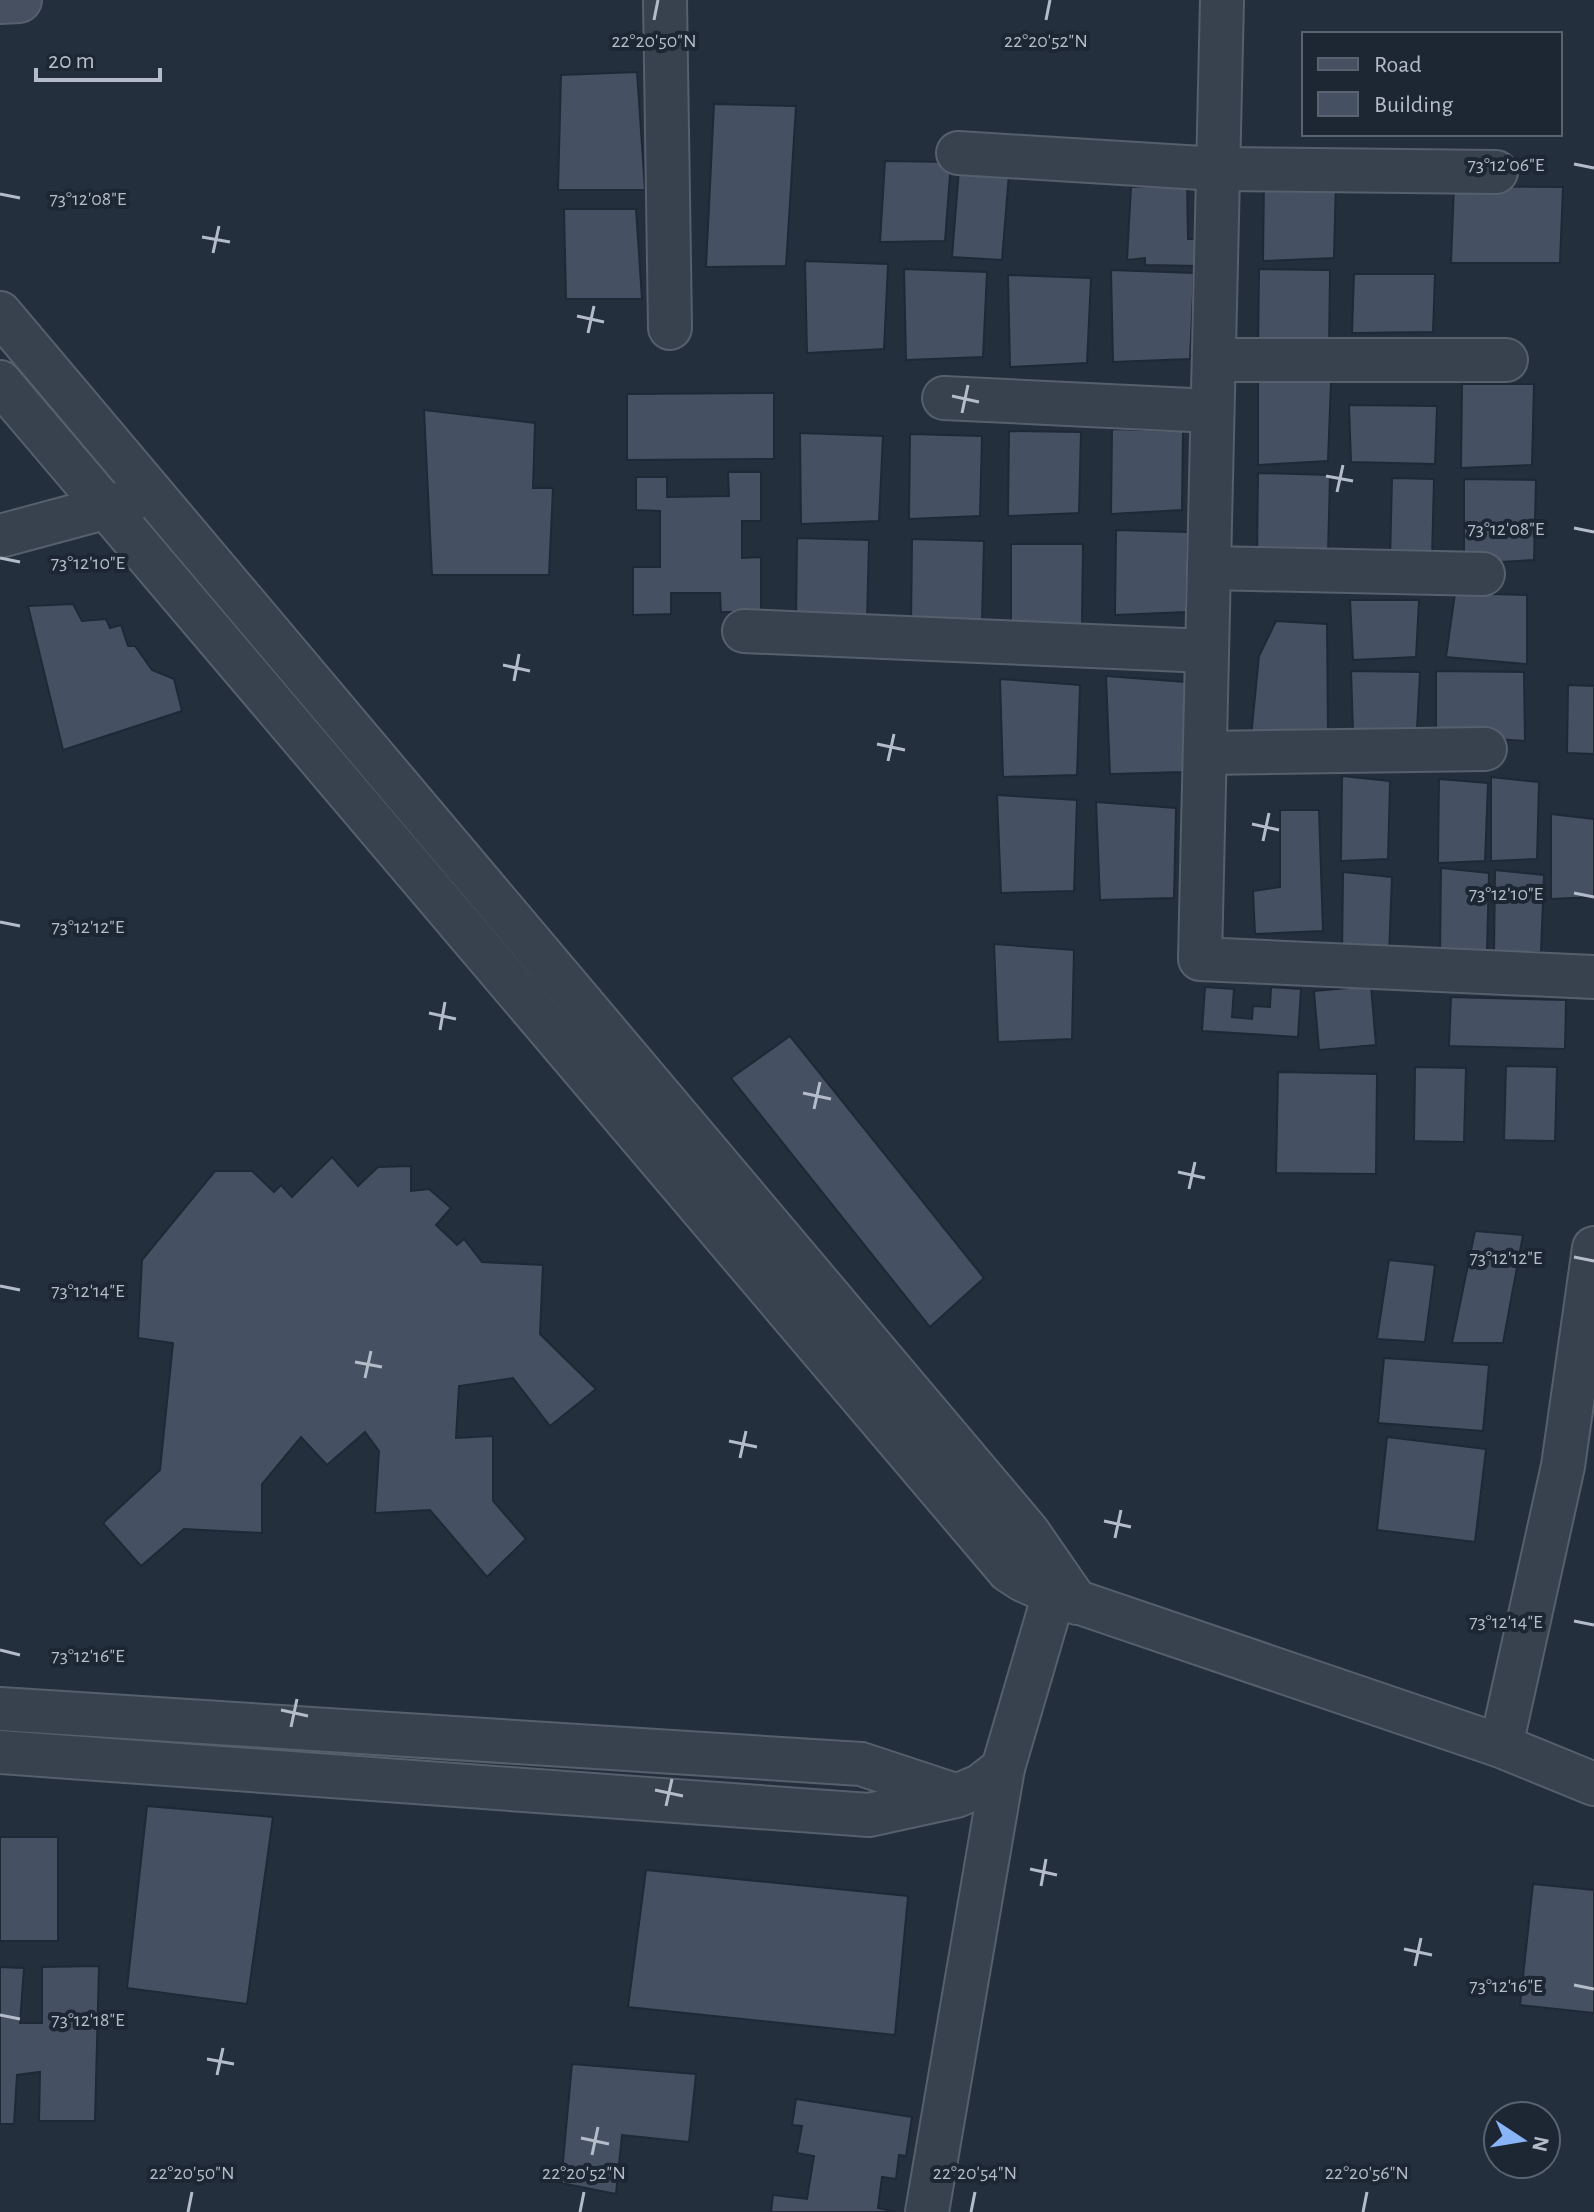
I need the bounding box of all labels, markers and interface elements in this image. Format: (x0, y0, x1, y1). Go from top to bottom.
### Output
text: 22°20'50"N (611, 31, 697, 51)
text: 22°20'52"N (1004, 31, 1088, 51)
scale bar (36, 32, 160, 82)
legend (1302, 32, 1562, 136)
text: 20 m (48, 49, 95, 73)
text: Road (1374, 53, 1422, 77)
text: Building (1374, 93, 1453, 117)
text: 73°12'06"E (1468, 155, 1545, 175)
text: 73°12'08"E (49, 189, 127, 209)
text: 73°12'08"E (1467, 519, 1545, 539)
text: 73°12'10"E (51, 553, 126, 573)
text: 73°12'10"E (1469, 884, 1544, 904)
text: 73°12'12"E (52, 917, 125, 937)
text: 73°12'12"E (1470, 1248, 1543, 1268)
text: 73°12'14"E (51, 1281, 125, 1301)
text: 73°12'14"E (1469, 1612, 1543, 1632)
text: 73°12'16"E (51, 1646, 125, 1666)
text: 73°12'16"E (1469, 1976, 1543, 1996)
text: 73°12'18"E (51, 2010, 125, 2030)
north arrow (1482, 2100, 1562, 2180)
text: N (1528, 2134, 1553, 2154)
text: 22°20'50"N (149, 2163, 235, 2183)
text: 22°20'52"N (542, 2163, 626, 2183)
text: 22°20'54"N (933, 2163, 1017, 2183)
text: 22°20'56"N (1325, 2163, 1409, 2183)

